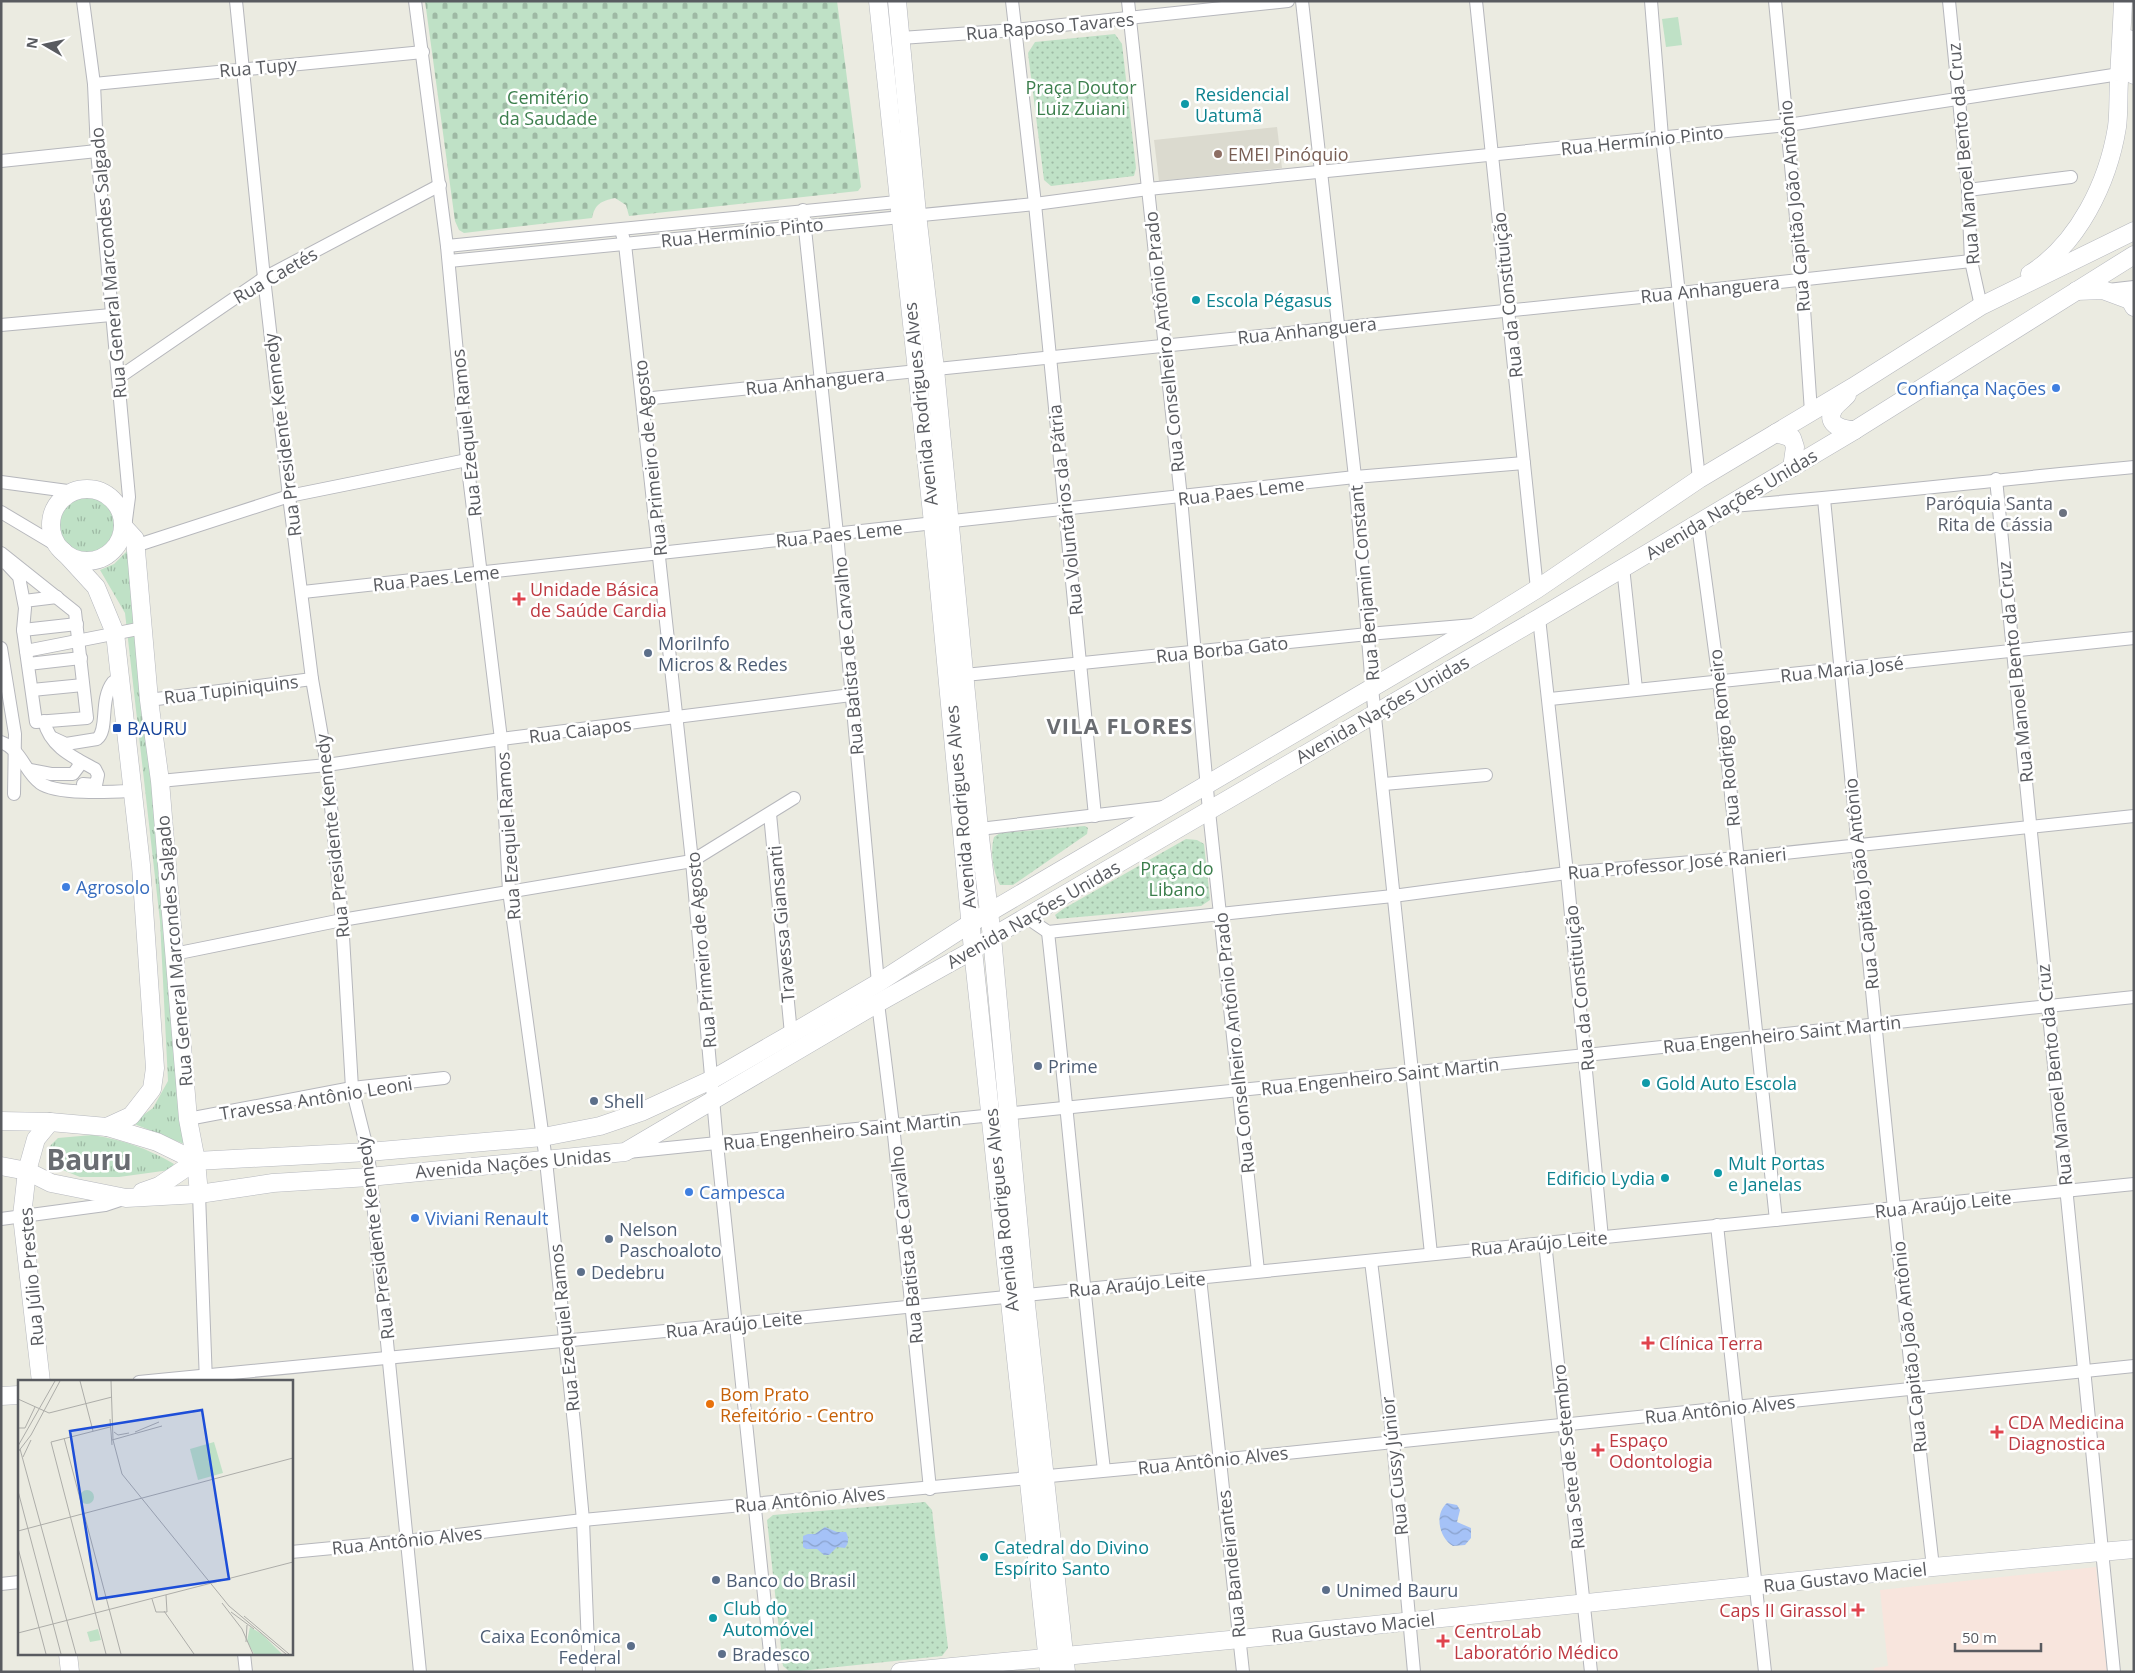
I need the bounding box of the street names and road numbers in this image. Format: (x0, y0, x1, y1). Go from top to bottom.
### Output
street label: Rua Raposo Tavares (965, 7, 1135, 45)
street label: Rua Manoel Bento da Cruz (1941, 42, 1985, 266)
street label: Rua Tupy (218, 52, 299, 82)
street label: Rua Capitão João Antônio (1773, 99, 1815, 313)
street label: Rua Hermínio Pinto (1559, 120, 1725, 160)
street label: Rua General Marcondes Salgado (84, 126, 132, 400)
street label: Rua Conselheiro Antônio Prado (1138, 210, 1190, 474)
street label: Rua da Constituição (1486, 211, 1528, 379)
street label: Rua Hermínio Pinto (659, 212, 825, 252)
street label: Rua Caetés (229, 241, 321, 309)
street label: Rua Anhanguera (1639, 270, 1781, 308)
street label: Avenida Rodrigues Alves (897, 301, 943, 507)
street label: Rua Anhanguera (1236, 311, 1378, 349)
street label: Rua Presidente Kennedy (257, 331, 306, 538)
street label: Rua Ezequiel Ramos (445, 348, 487, 518)
street label: Rua Primeiro de Agosto (628, 359, 672, 557)
street label: Rua Anhanguera (744, 362, 886, 400)
street label: Rua Voluntários da Pátria (1042, 403, 1088, 617)
street label: Avenida Nações Unidas (1641, 443, 1821, 565)
street label: Rua Paes Leme (1176, 471, 1306, 511)
street label: Rua Benjamin Constant (1343, 484, 1385, 682)
street label: Rua Paes Leme (774, 515, 904, 553)
street label: Rua Batista de Carvalho (827, 556, 869, 756)
street label: Rua Paes Leme (371, 559, 501, 597)
street label: Rua Manoel Bento da Cruz (1991, 560, 2039, 784)
street label: Rua Borba Gato (1155, 630, 1289, 668)
street label: Rua Rodrigo Romeiro (1703, 648, 1745, 828)
street label: Avenida Nações Unidas (1291, 650, 1473, 768)
street label: Rua Maria José (1779, 651, 1905, 687)
street label: Rua Tupiniquins (162, 669, 300, 709)
street label: Avenida Rodrigues Alves (939, 704, 981, 910)
street label: Rua Caiapos (527, 712, 633, 748)
street label: Rua Presidente Kennedy (309, 732, 355, 939)
street label: Rua Ezequiel Ramos (490, 751, 526, 921)
street label: Rua Capitão João Antônio (1838, 777, 1884, 991)
street label: Rua General Marcondes Salgado (150, 814, 198, 1088)
street label: Rua Professor José Ranieri (1566, 841, 1788, 885)
street label: Travessa Giansanti (762, 845, 800, 1003)
street label: Rua Primeiro de Agosto (680, 851, 722, 1049)
street label: Avenida Nações Unidas (942, 855, 1124, 973)
street label: Rua da Constituição (1558, 904, 1600, 1072)
street label: Rua Conselheiro Antônio Prado (1208, 911, 1260, 1175)
street label: Rua Manoel Bento da Cruz (2030, 963, 2078, 1187)
street label: Rua Engenheiro Saint Martin (1662, 1010, 1902, 1058)
street label: Rua Engenheiro Saint Martin (1260, 1052, 1500, 1100)
street label: Travessa Antônio Leoni (218, 1071, 414, 1125)
street label: Rua Engenheiro Saint Martin (722, 1107, 962, 1155)
street label: Avenida Rodrigues Alves (978, 1107, 1024, 1313)
street label: Rua Presidente Kennedy (350, 1134, 399, 1341)
street label: Avenida Nações Unidas (414, 1142, 612, 1184)
street label: Rua Batista de Carvalho (884, 1145, 928, 1345)
street label: Rua Araújo Leite (1874, 1185, 2012, 1223)
street label: Rua Júlio Prestes (13, 1207, 49, 1347)
street label: Rua Araújo Leite (1470, 1225, 1608, 1261)
street label: Rua Capitão João Antônio (1886, 1240, 1932, 1454)
street label: Rua Ezequiel Ramos (543, 1243, 585, 1413)
street label: Rua Araújo Leite (1068, 1266, 1206, 1302)
street label: Rua Araújo Leite (665, 1305, 803, 1343)
street label: Rua Sete de Setembro (1546, 1363, 1590, 1551)
street label: Rua Antônio Alves (1644, 1389, 1796, 1429)
street label: Rua Cussy Júnior (1375, 1395, 1413, 1537)
street label: Rua Antônio Alves (1137, 1440, 1289, 1480)
street label: Rua Antônio Alves (734, 1480, 886, 1518)
street label: Rua Bandeirantes (1211, 1489, 1251, 1639)
street label: Rua Antônio Alves (331, 1520, 483, 1560)
street label: Rua Gustavo Maciel (1762, 1556, 1928, 1598)
street label: Rua Gustavo Maciel (1270, 1606, 1436, 1648)

